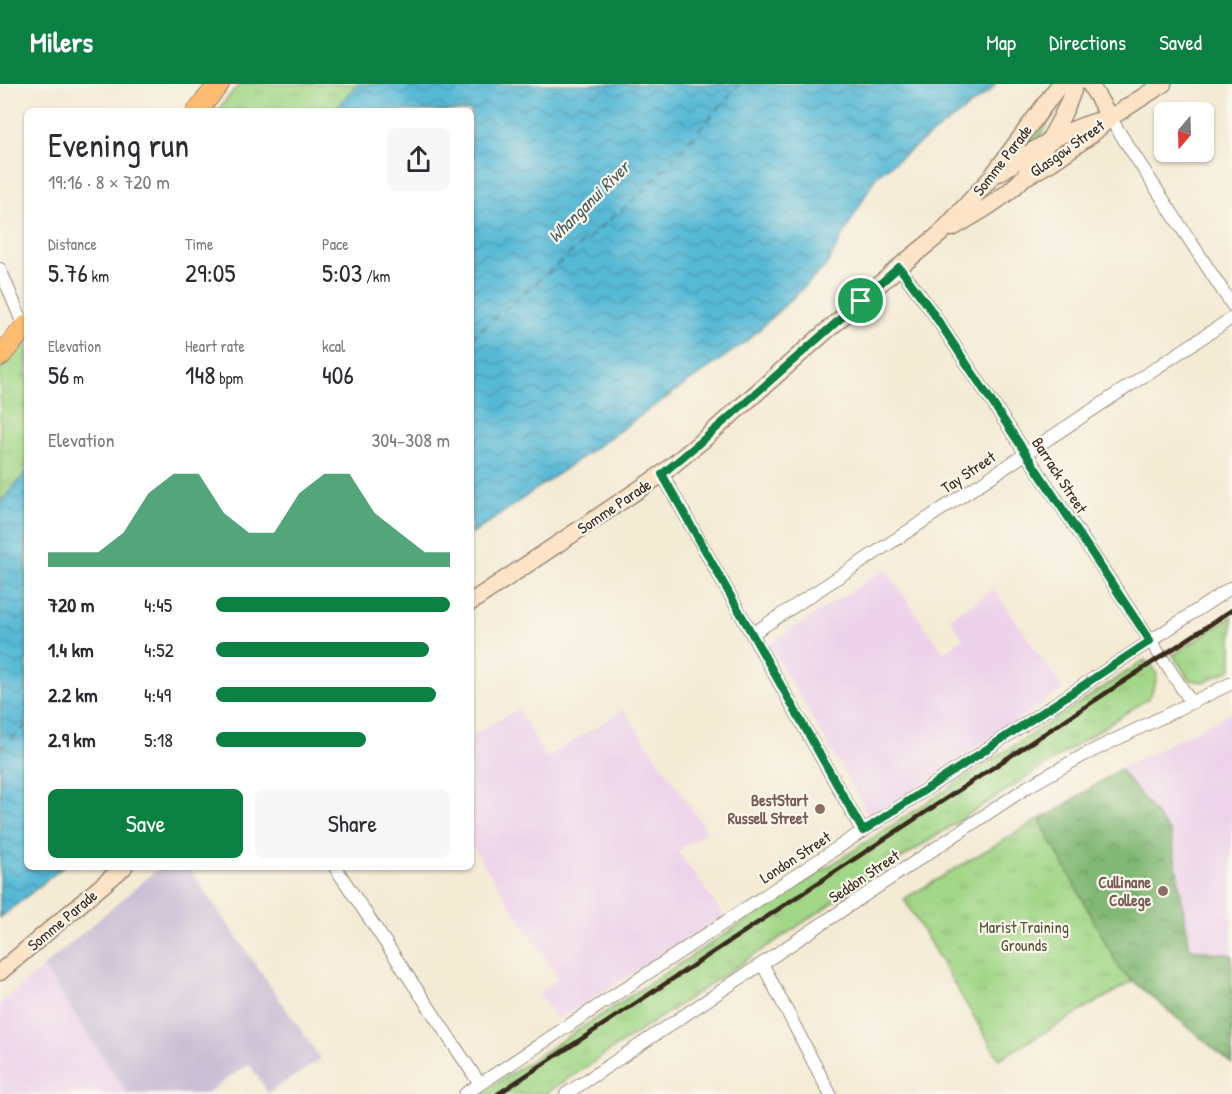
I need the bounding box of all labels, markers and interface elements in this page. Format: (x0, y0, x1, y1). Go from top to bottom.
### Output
text: Milers (30, 23, 93, 61)
text: Map (986, 28, 1016, 57)
text: Directions (1049, 28, 1126, 57)
text: Saved (1159, 28, 1202, 57)
north arrow (1154, 102, 1214, 162)
map controls (1154, 102, 1214, 162)
street label: Glasgow Street (1025, 114, 1109, 182)
street label: Somme Parade (967, 119, 1037, 200)
text: Evening run (48, 123, 189, 167)
button: share (387, 128, 450, 191)
water label: Whanganui River (542, 154, 636, 248)
text: 19:16 · 8 × 720 m (48, 168, 170, 195)
text: Distance (48, 233, 97, 255)
text: Time (185, 233, 213, 255)
text: Pace (322, 233, 349, 255)
text: 5.76 (48, 255, 88, 290)
text: 29:05 (185, 255, 235, 290)
text: 5:03 (322, 255, 362, 290)
text: km (88, 265, 109, 287)
text: /km (362, 265, 390, 287)
pin (835, 275, 886, 326)
icon: arrive (844, 284, 877, 317)
text: Elevation (48, 335, 101, 357)
text: Heart rate (185, 335, 245, 357)
text: kcal (322, 335, 345, 357)
text: 56 (48, 357, 69, 392)
text: 148 (185, 357, 215, 392)
text: 406 (322, 357, 354, 392)
text: m (69, 367, 84, 389)
text: bpm (215, 367, 243, 389)
text: Elevation (48, 426, 114, 453)
text: 304–308 m (371, 426, 450, 453)
street label: Barrack Street (1027, 433, 1093, 518)
street label: Tay Street (936, 445, 1000, 498)
street label: Somme Parade (573, 473, 656, 539)
text: 720 m (48, 591, 94, 618)
text: 4:45 (144, 591, 172, 618)
text: 1.4 km (48, 636, 94, 663)
text: 4:52 (144, 636, 174, 663)
text: 2.2 km (48, 681, 98, 708)
text: 4:49 (144, 681, 171, 708)
text: 2.9 km (48, 726, 95, 753)
text: 5:18 (144, 726, 173, 753)
button: Save (48, 789, 243, 858)
button: Share (255, 789, 450, 858)
place label: BestStart Russell Street (728, 789, 808, 829)
marker: BestStart Russell Street (813, 802, 827, 816)
street label: London Street (755, 826, 835, 888)
street label: Seddon Street (824, 844, 904, 908)
place label: Cullinane College (1098, 871, 1152, 912)
street label: Somme Parade (23, 884, 102, 956)
marker: Cullinane College (1156, 884, 1170, 898)
park label: Marist Training Grounds (979, 916, 1069, 956)

